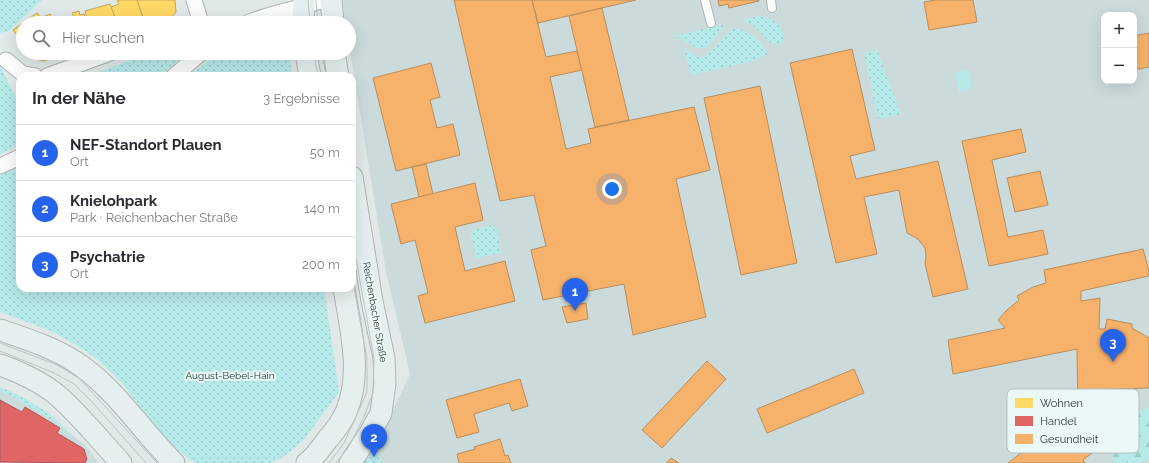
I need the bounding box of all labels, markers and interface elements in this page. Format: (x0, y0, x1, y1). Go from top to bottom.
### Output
map controls (1101, 12, 1137, 84)
button: + (1101, 12, 1137, 48)
search box (16, 16, 356, 60)
icon: search (30, 27, 52, 49)
text: Hier suchen (62, 29, 145, 47)
button: − (1101, 48, 1137, 84)
text: In der Nähe (32, 88, 126, 108)
text: 3 Ergebnisse (263, 91, 340, 106)
text: NEF-Standort Plauen (70, 136, 222, 154)
text: 1 (42, 145, 48, 160)
text: 50 m (310, 145, 340, 160)
text: Ort (70, 154, 89, 169)
your location (602, 179, 622, 199)
text: Knielohpark (70, 192, 157, 210)
text: 2 (41, 201, 49, 216)
text: 140 m (304, 201, 340, 216)
text: Park · Reichenbacher Straße (70, 210, 238, 225)
text: Psychatrie (70, 248, 145, 266)
text: 3 (41, 257, 49, 272)
text: 200 m (302, 257, 340, 272)
street label: Reichenbacher Straße (361, 261, 389, 363)
text: Ort (70, 266, 89, 281)
pin: 1 (562, 278, 588, 311)
pin: 3 (1100, 329, 1126, 362)
park label: August-Bebel-Hain (185, 370, 275, 381)
legend (1007, 389, 1139, 453)
text: Wohnen (1040, 397, 1083, 410)
text: Handel (1040, 415, 1077, 428)
pin: 2 (361, 424, 387, 457)
text: Gesundheit (1040, 433, 1099, 446)

